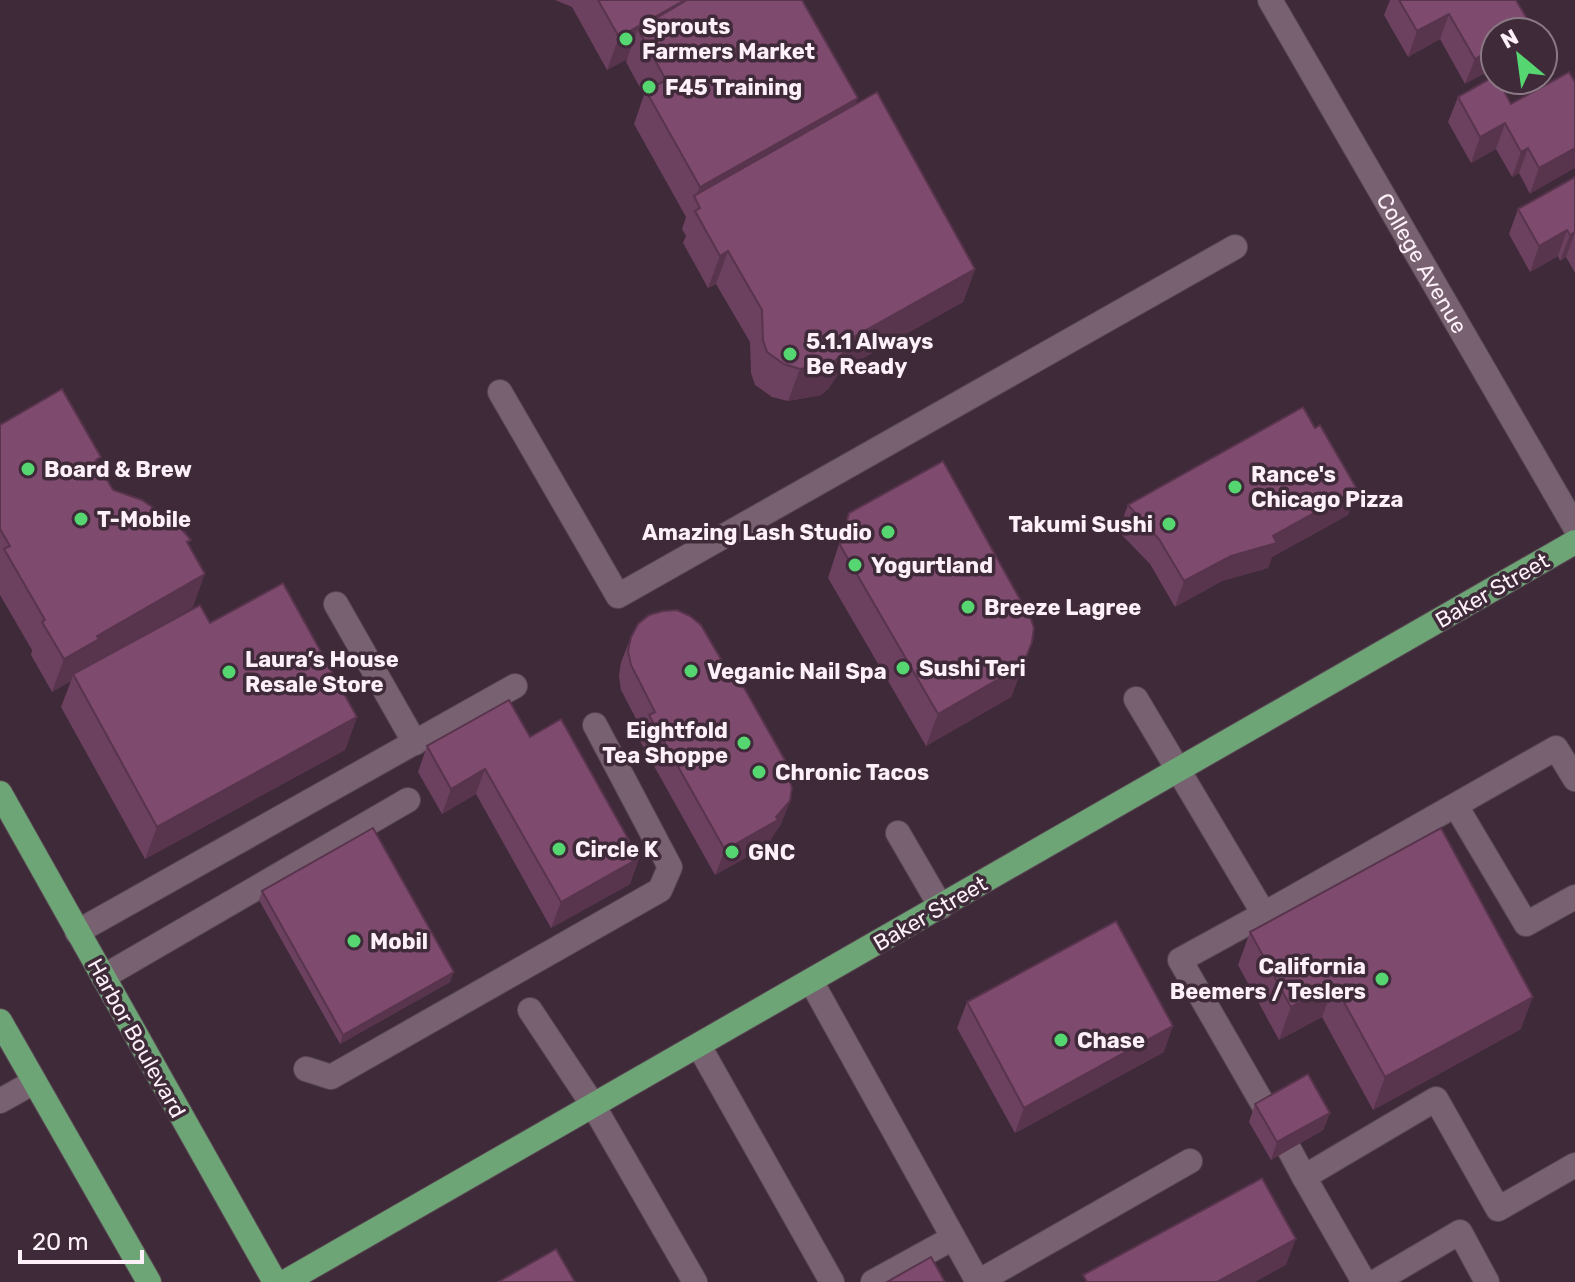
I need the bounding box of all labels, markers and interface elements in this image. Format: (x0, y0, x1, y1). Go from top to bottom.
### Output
place label: Sprouts Farmers Market (642, 13, 815, 65)
north arrow (1479, 16, 1559, 96)
text: N (1496, 23, 1523, 55)
marker: Sprouts Farmers Market (617, 30, 635, 48)
place label: F45 Training (665, 74, 802, 101)
marker: F45 Training (640, 78, 658, 96)
street label: College Avenue (1371, 188, 1473, 338)
place label: 5.1.1 Always Be Ready (806, 328, 933, 380)
marker: 5.1.1 Always Be Ready (781, 345, 799, 363)
place label: Board & Brew (44, 456, 192, 483)
marker: Board & Brew (19, 460, 37, 478)
place label: Rance's Chicago Pizza (1251, 461, 1404, 513)
marker: Rance's Chicago Pizza (1226, 478, 1244, 496)
place label: T-Mobile (97, 506, 191, 533)
marker: T-Mobile (72, 510, 90, 528)
place label: Takumi Sushi (1009, 511, 1153, 538)
marker: Takumi Sushi (1160, 515, 1178, 533)
place label: Amazing Lash Studio (642, 519, 872, 546)
marker: Amazing Lash Studio (879, 523, 897, 541)
street label: Baker Street (1431, 547, 1554, 634)
place label: Yogurtland (871, 552, 993, 579)
marker: Yogurtland (846, 556, 864, 574)
place label: Breeze Lagree (984, 594, 1141, 621)
marker: Breeze Lagree (959, 598, 977, 616)
place label: Laura’s House Resale Store (245, 646, 399, 698)
place label: Sushi Teri (919, 655, 1026, 682)
place label: Veganic Nail Spa (707, 658, 887, 685)
marker: Sushi Teri (894, 659, 912, 677)
marker: Veganic Nail Spa (682, 662, 700, 680)
marker: Laura’s House Resale Store (220, 663, 238, 681)
place label: Eightfold Tea Shoppe (602, 717, 728, 769)
marker: Eightfold Tea Shoppe (735, 734, 753, 752)
place label: Chronic Tacos (775, 759, 929, 786)
marker: Chronic Tacos (750, 763, 768, 781)
place label: Circle K (575, 836, 659, 863)
place label: GNC (748, 839, 795, 866)
marker: Circle K (550, 840, 568, 858)
marker: GNC (723, 843, 741, 861)
street label: Baker Street (869, 870, 992, 957)
place label: Mobil (370, 928, 428, 955)
marker: Mobil (345, 932, 363, 950)
place label: California Beemers / Teslers (1170, 953, 1366, 1005)
street label: Harbor Boulevard (82, 954, 192, 1123)
marker: California Beemers / Teslers (1373, 970, 1391, 988)
place label: Chase (1077, 1027, 1145, 1054)
marker: Chase (1052, 1031, 1070, 1049)
scale bar (20, 1214, 142, 1264)
text: 20 m (32, 1228, 89, 1256)

